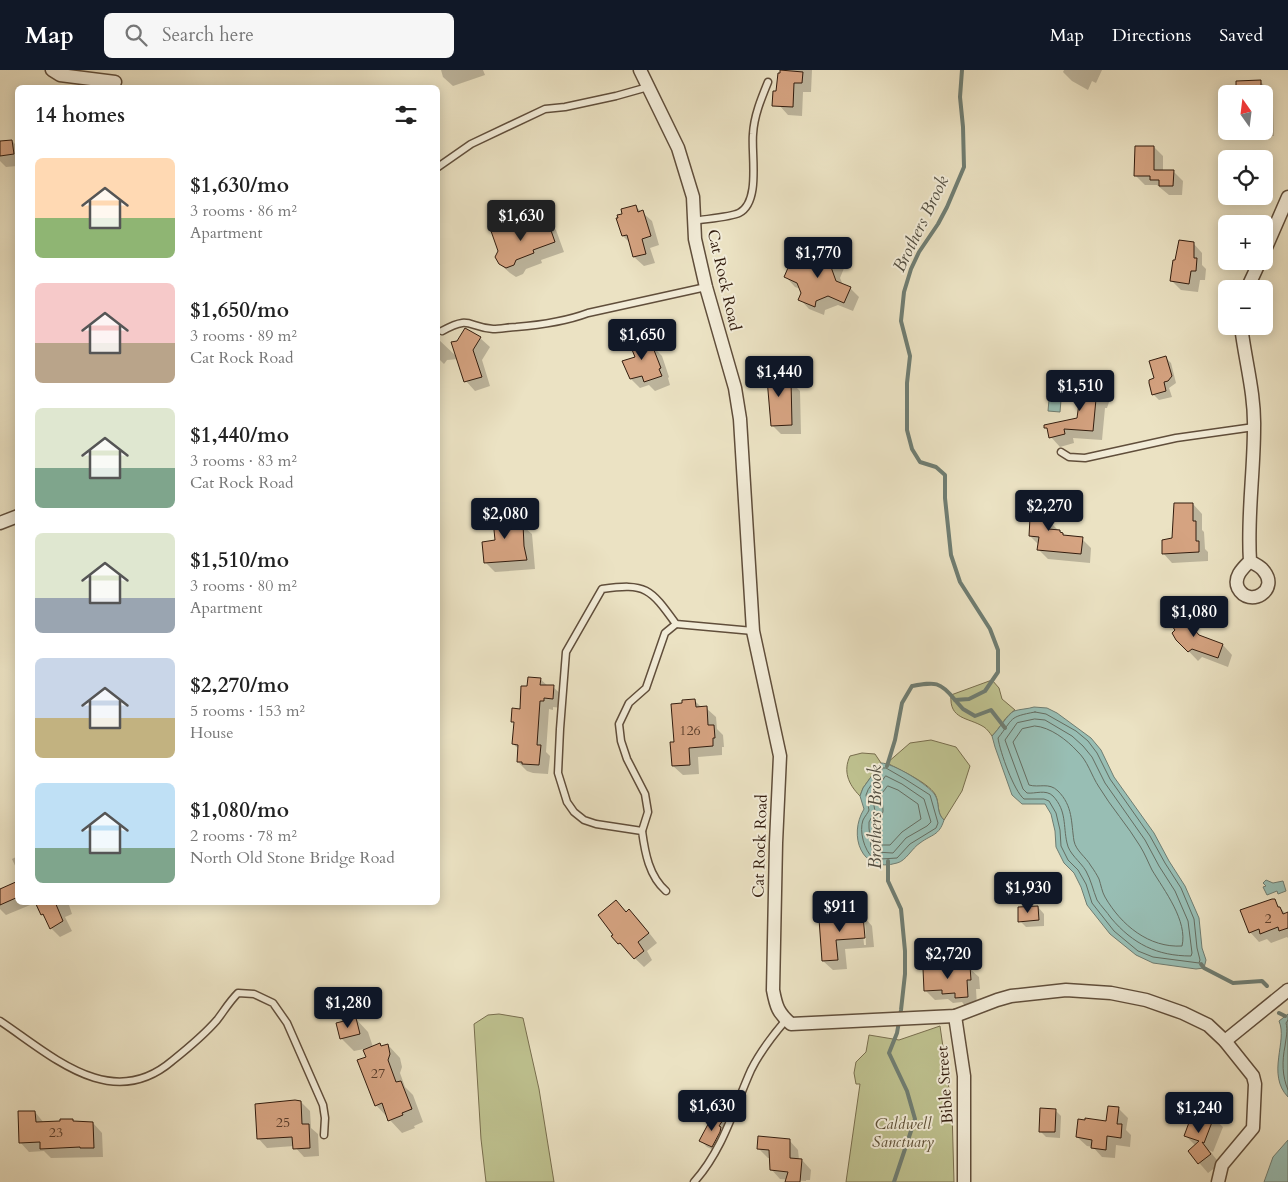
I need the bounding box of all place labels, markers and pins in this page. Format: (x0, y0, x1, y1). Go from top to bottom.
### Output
pin: $1,630 (480, 200, 562, 242)
pin: $1,770 (777, 236, 859, 279)
pin: $1,650 (601, 318, 683, 361)
pin: $1,440 (738, 356, 820, 398)
pin: $1,510 (1039, 370, 1121, 412)
pin: $2,270 (1008, 490, 1090, 532)
pin: $2,080 (464, 498, 546, 540)
pin: $1,080 (1153, 596, 1235, 638)
pin: $1,930 (987, 872, 1069, 914)
pin: $911 (810, 890, 870, 933)
pin: $2,720 (907, 938, 989, 980)
pin: $1,280 (307, 986, 389, 1029)
pin: $1,630 (671, 1090, 753, 1132)
pin: $1,240 (1158, 1092, 1240, 1134)

